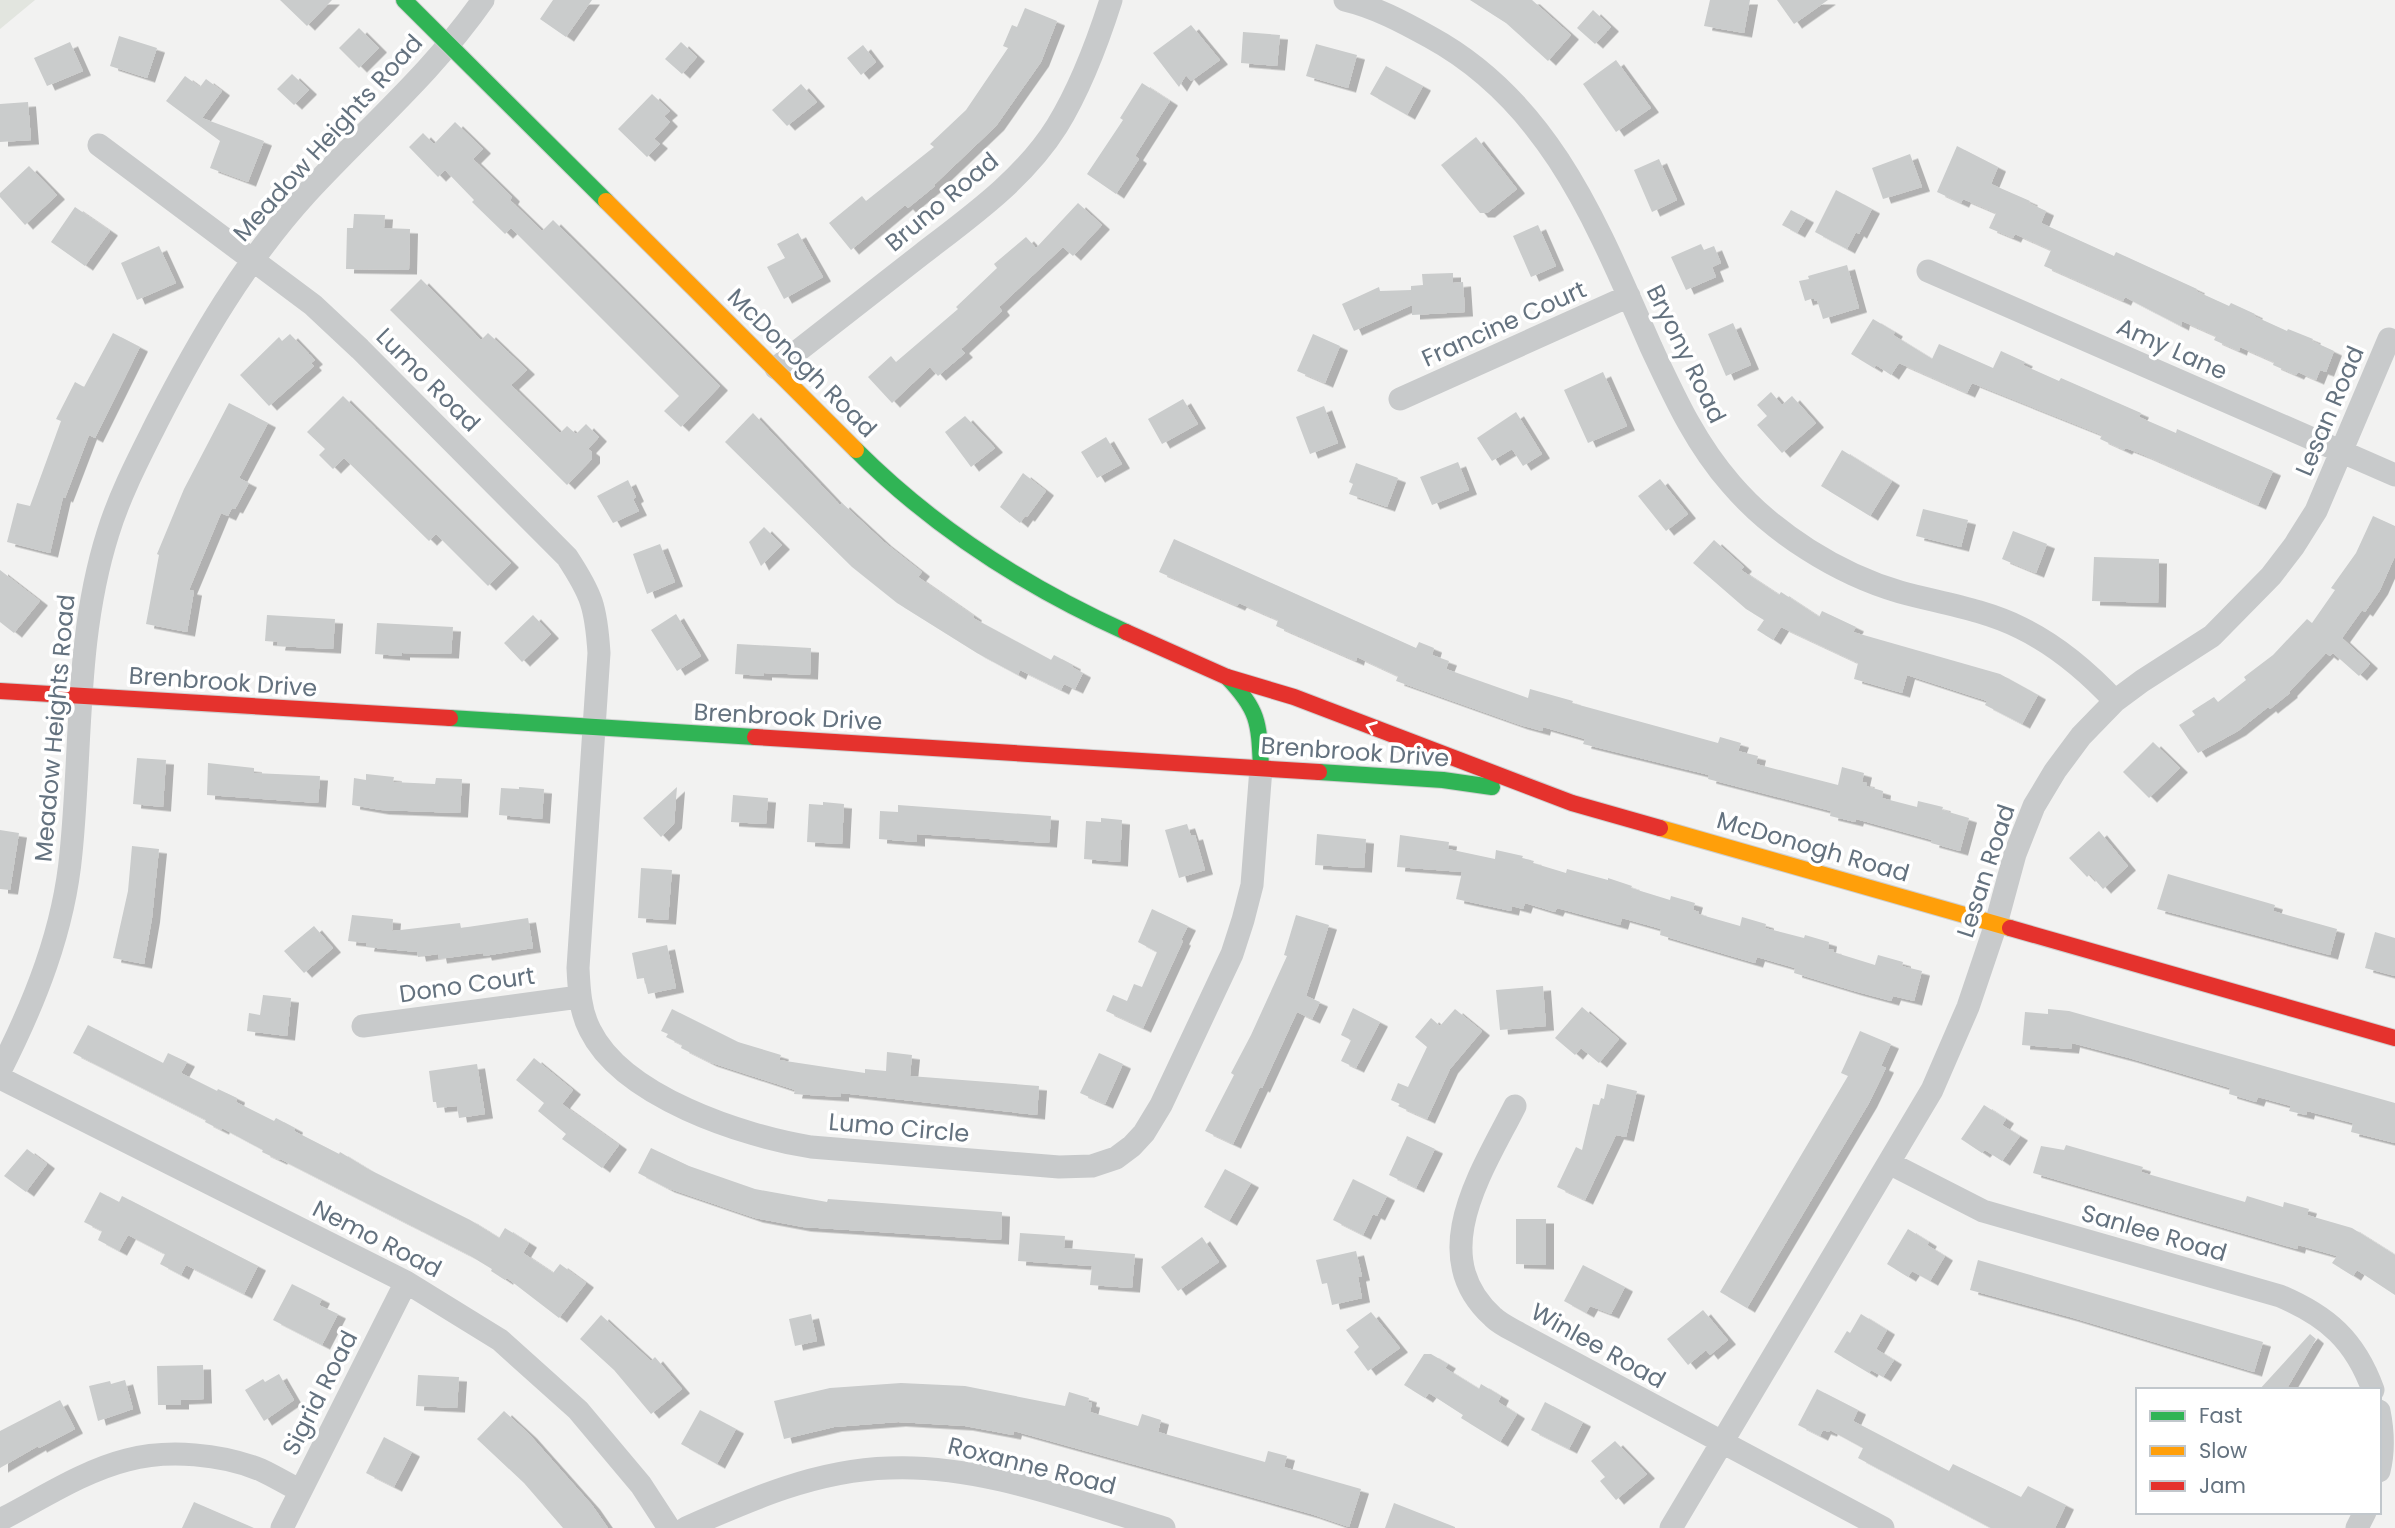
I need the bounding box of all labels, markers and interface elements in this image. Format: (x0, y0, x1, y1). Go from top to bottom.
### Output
street label: Meadow Heights Road (226, 27, 430, 248)
street label: Bruno Road (878, 144, 1005, 259)
street label: Francine Court (1416, 273, 1591, 375)
street label: Bryony Road (1639, 279, 1734, 429)
street label: McDonogh Road (720, 281, 884, 445)
street label: Amy Lane (2112, 310, 2233, 388)
street label: Lumo Road (369, 320, 488, 439)
street label: Lesan Road (2287, 341, 2372, 481)
street label: Meadow Heights Road (26, 593, 83, 863)
street label: Brenbrook Drive (128, 658, 318, 705)
street label: Brenbrook Drive (693, 695, 883, 738)
one-way arrow (1365, 721, 1377, 735)
street label: Brenbrook Drive (1260, 728, 1450, 775)
street label: Lesan Road (1948, 800, 2023, 942)
street label: McDonogh Road (1713, 803, 1913, 890)
street label: Dono Court (397, 959, 537, 1010)
street label: Lumo Circle (827, 1105, 971, 1150)
street label: Nemo Road (307, 1192, 447, 1285)
street label: Sanlee Road (2077, 1196, 2231, 1269)
street label: Winlee Road (1525, 1295, 1671, 1396)
street label: Sigrid Road (274, 1325, 365, 1461)
legend (2136, 1388, 2381, 1514)
text: Fast (2199, 1401, 2242, 1430)
street label: Roxanne Road (945, 1429, 1120, 1502)
text: Slow (2199, 1436, 2247, 1465)
text: Jam (2199, 1471, 2246, 1500)

